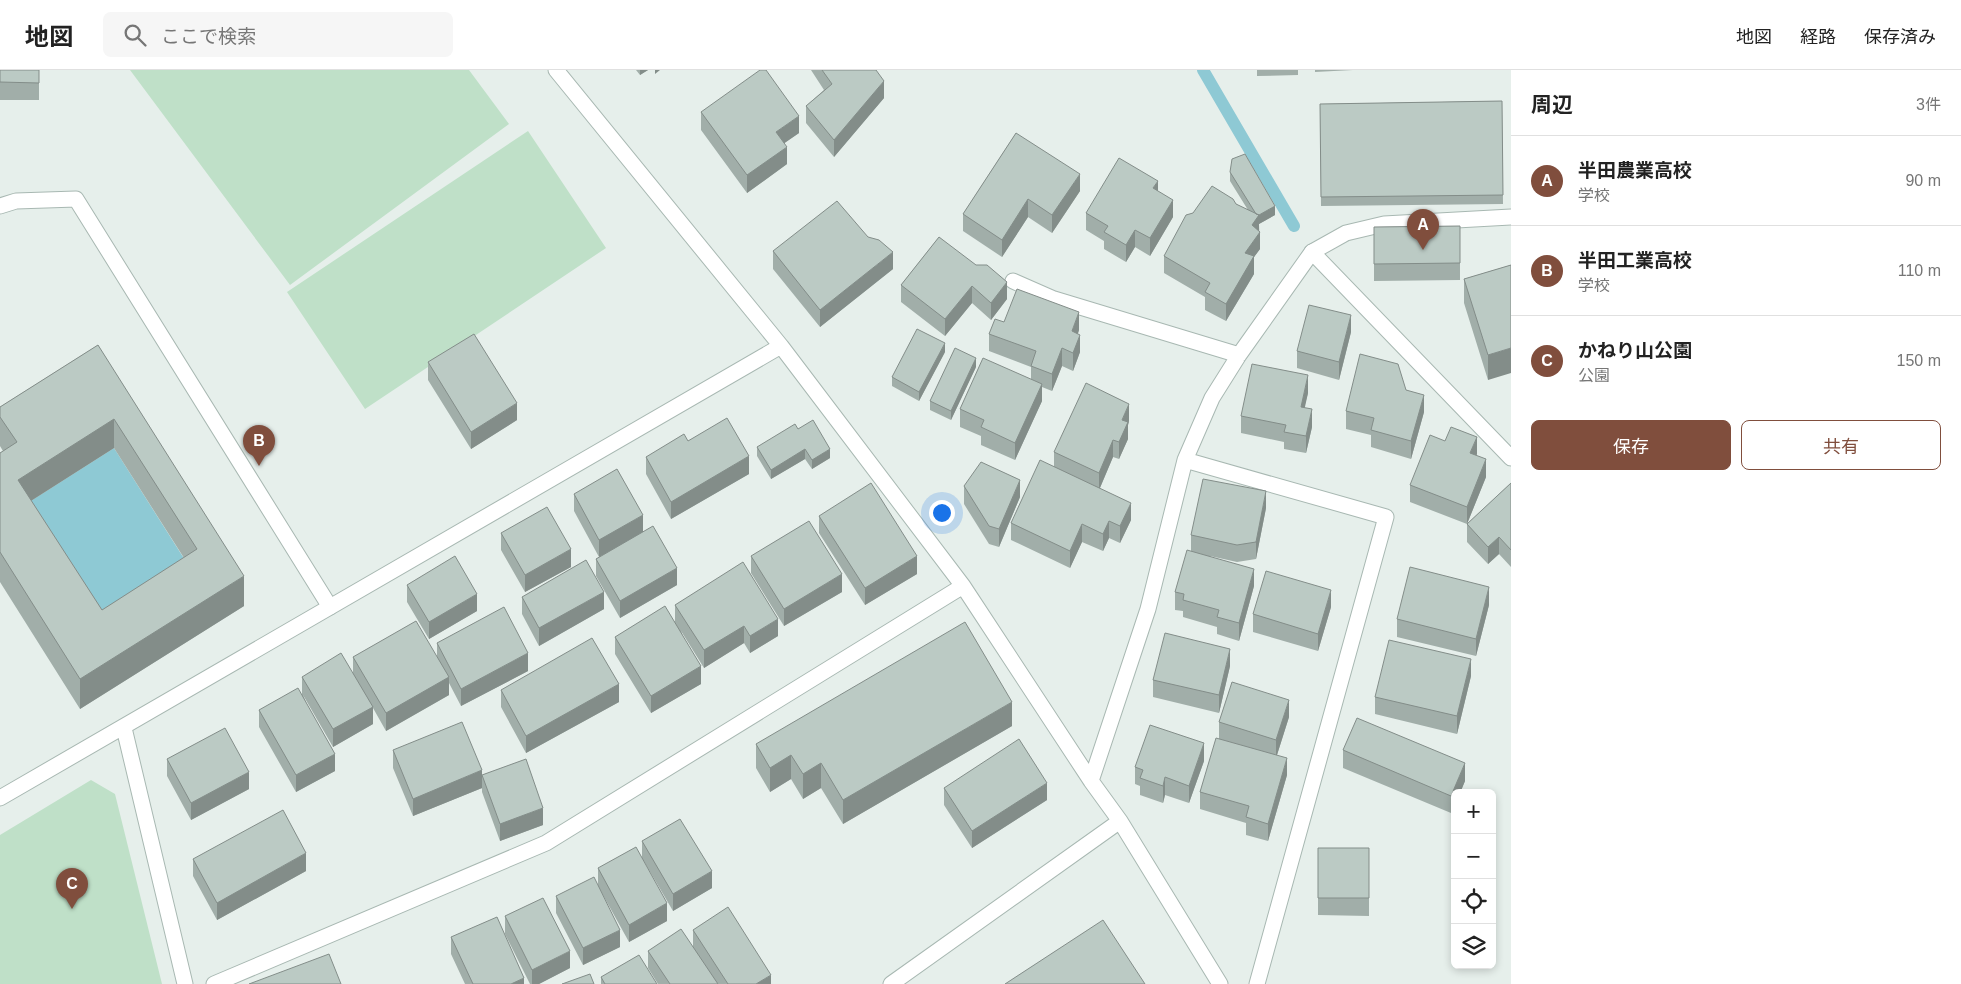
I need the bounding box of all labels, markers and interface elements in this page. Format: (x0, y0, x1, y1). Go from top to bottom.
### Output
search box (103, 12, 453, 57)
icon: search (121, 21, 149, 49)
text: 地図 (25, 23, 73, 50)
text: ここで検索 (161, 26, 256, 47)
text: 地図 (1736, 27, 1772, 47)
text: 経路 (1800, 27, 1836, 47)
text: 保存済み (1864, 27, 1936, 47)
text: 周辺 (1531, 93, 1573, 116)
text: 3件 (1916, 96, 1941, 113)
text: 半田農業高校 (1578, 160, 1692, 181)
text: A (1541, 172, 1553, 189)
text: 90 m (1905, 172, 1941, 189)
text: 学校 (1578, 187, 1610, 204)
pin: A (1407, 209, 1439, 250)
text: 半田工業高校 (1578, 250, 1692, 271)
text: B (1541, 262, 1553, 279)
text: 110 m (1898, 262, 1941, 279)
text: 学校 (1578, 277, 1610, 294)
text: かねり山公園 (1578, 340, 1692, 361)
text: C (1541, 352, 1553, 369)
text: 150 m (1897, 352, 1941, 369)
text: 公園 (1578, 367, 1610, 384)
button: 保存 (1531, 420, 1731, 470)
button: 共有 (1741, 420, 1941, 470)
pin: B (243, 425, 275, 466)
your location (929, 500, 955, 526)
map controls (1451, 789, 1496, 969)
button: + (1451, 789, 1496, 834)
button: − (1451, 834, 1496, 879)
pin: C (56, 868, 88, 909)
button: locate (1451, 879, 1496, 924)
button: layers (1451, 924, 1496, 969)

